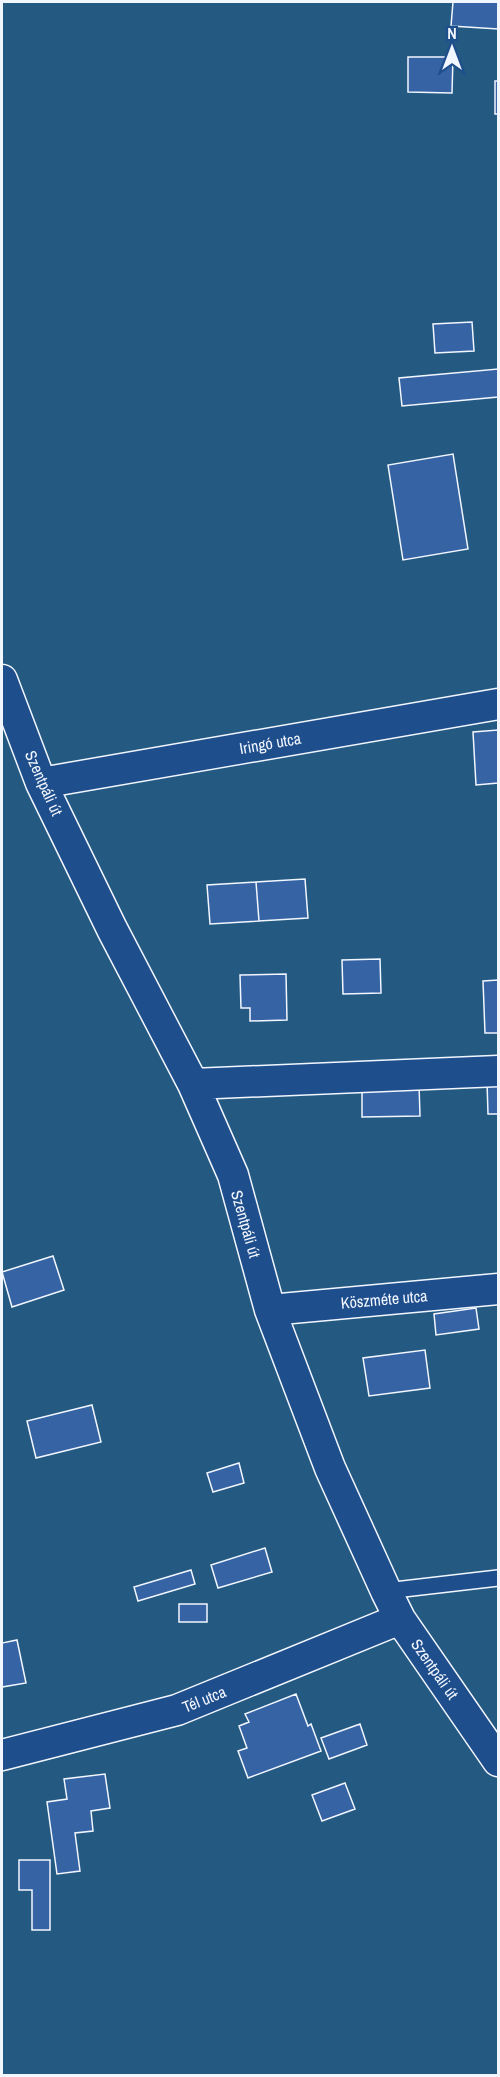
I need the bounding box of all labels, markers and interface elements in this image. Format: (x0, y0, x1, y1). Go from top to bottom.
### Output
north arrow (422, 18, 482, 78)
text: N (447, 22, 457, 44)
street label: Iringó utca (238, 727, 303, 759)
street label: Szentpáli út (20, 747, 68, 819)
street label: Szentpáli út (226, 1188, 266, 1261)
street label: Köszméte utca (340, 1284, 429, 1314)
street label: Szentpáli út (406, 1634, 464, 1704)
street label: Tél utca (179, 1680, 230, 1718)

